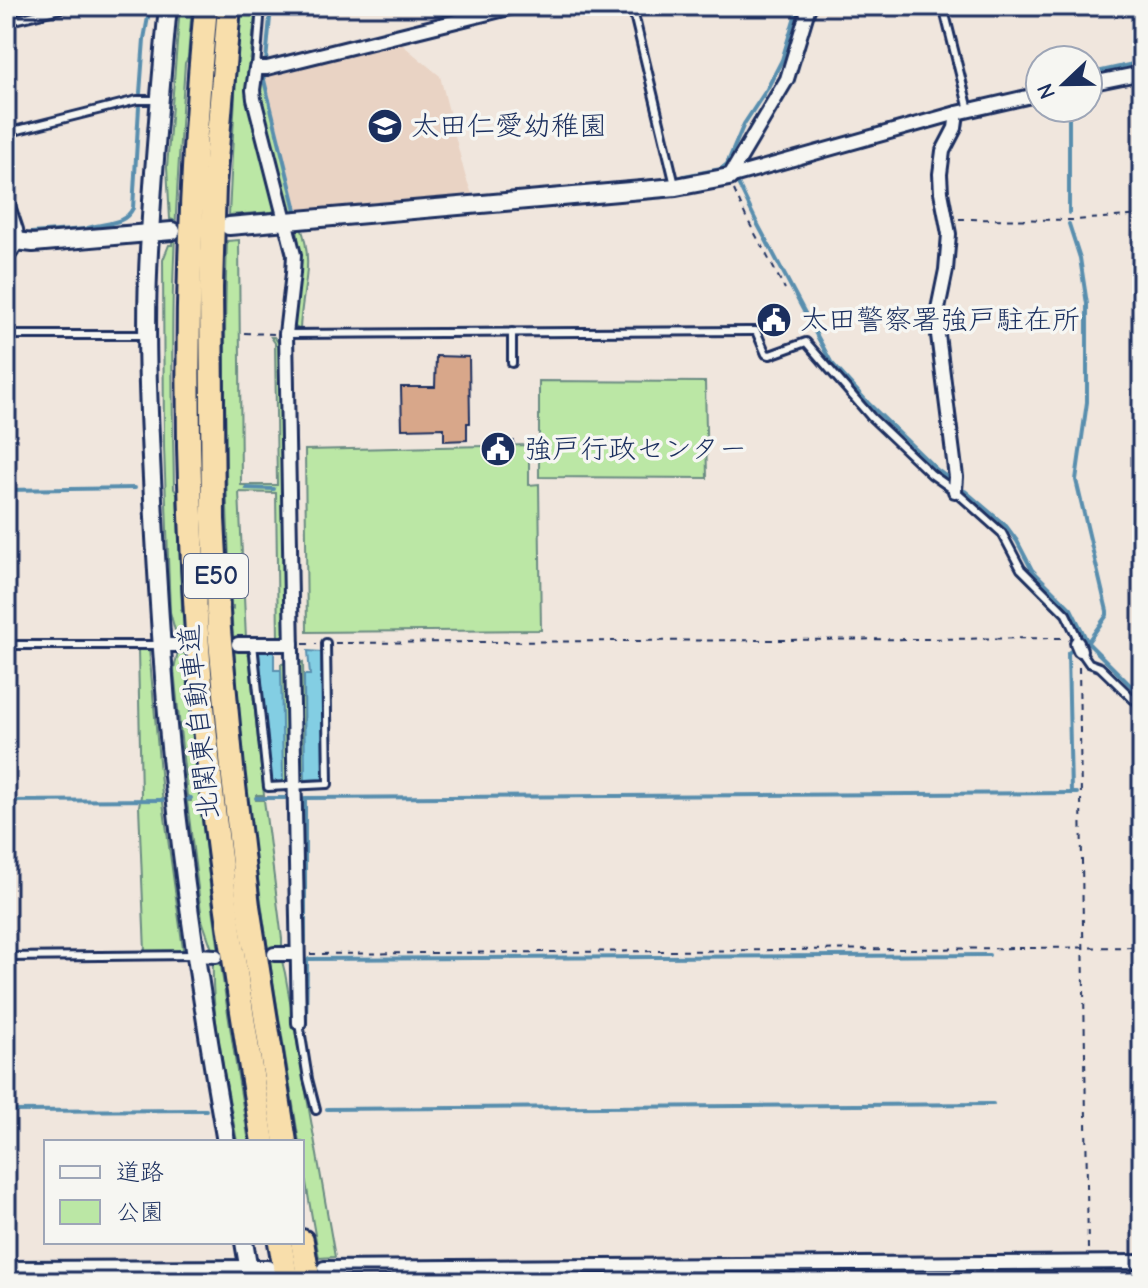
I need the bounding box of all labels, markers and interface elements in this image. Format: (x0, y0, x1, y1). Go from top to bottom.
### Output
north arrow (1024, 44, 1104, 124)
text: N (1032, 80, 1061, 103)
school or university icon: 太田仁愛幼稚園 (366, 107, 404, 145)
place label: 太田仁愛幼稚園 (411, 110, 607, 142)
public building icon: 太田警察署強戸駐在所 (755, 301, 793, 339)
place label: 太田警察署強戸駐在所 (800, 304, 1080, 336)
public building icon: 強戸行政センター (479, 430, 517, 468)
place label: 強戸行政センター (524, 433, 747, 465)
road number: E50 (184, 554, 248, 598)
street label: 北関東自動車道 (173, 623, 225, 821)
legend (44, 1140, 304, 1244)
text: 道路 (116, 1158, 164, 1186)
text: 公園 (116, 1198, 164, 1226)

